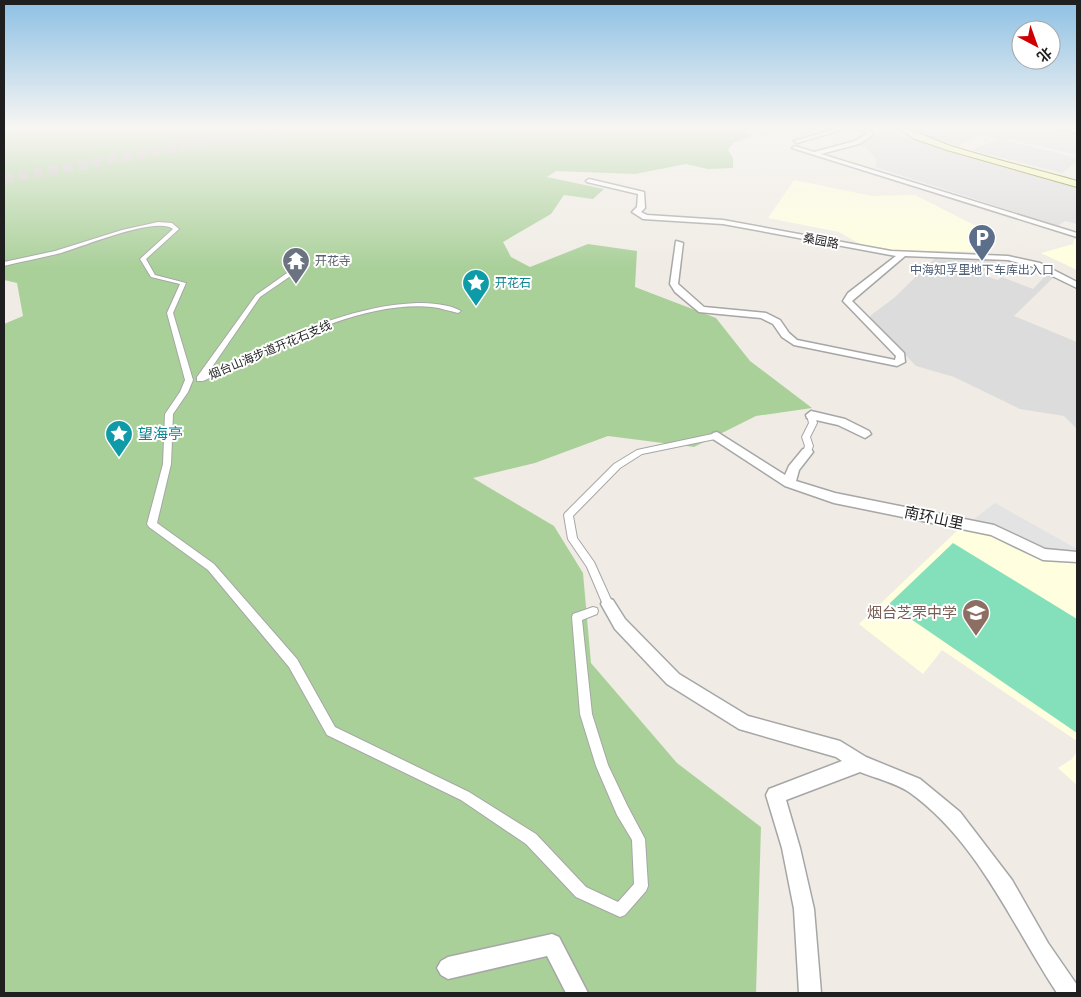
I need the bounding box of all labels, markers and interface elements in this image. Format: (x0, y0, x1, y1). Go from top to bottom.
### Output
north arrow (1011, 20, 1061, 70)
text: 北 (1033, 43, 1055, 65)
parking icon: 中海知孚里地下车库出入口 (967, 223, 997, 262)
street label: 桑园路 (802, 231, 840, 251)
temple icon: 开花寺 (281, 246, 311, 285)
place label: 开花寺 (315, 254, 351, 268)
place label: 中海知孚里地下车库出入口 (910, 263, 1054, 277)
place icon: 开花石 (461, 268, 491, 307)
place label: 开花石 (495, 276, 531, 290)
street label: 烟台山海步道开花石支线 (207, 318, 333, 382)
place icon: 望海亭 (104, 419, 134, 458)
place label: 望海亭 (138, 425, 183, 443)
street label: 南环山里 (903, 503, 965, 533)
school or university icon: 烟台芝罘中学 (961, 598, 991, 637)
place label: 烟台芝罘中学 (867, 604, 957, 622)

